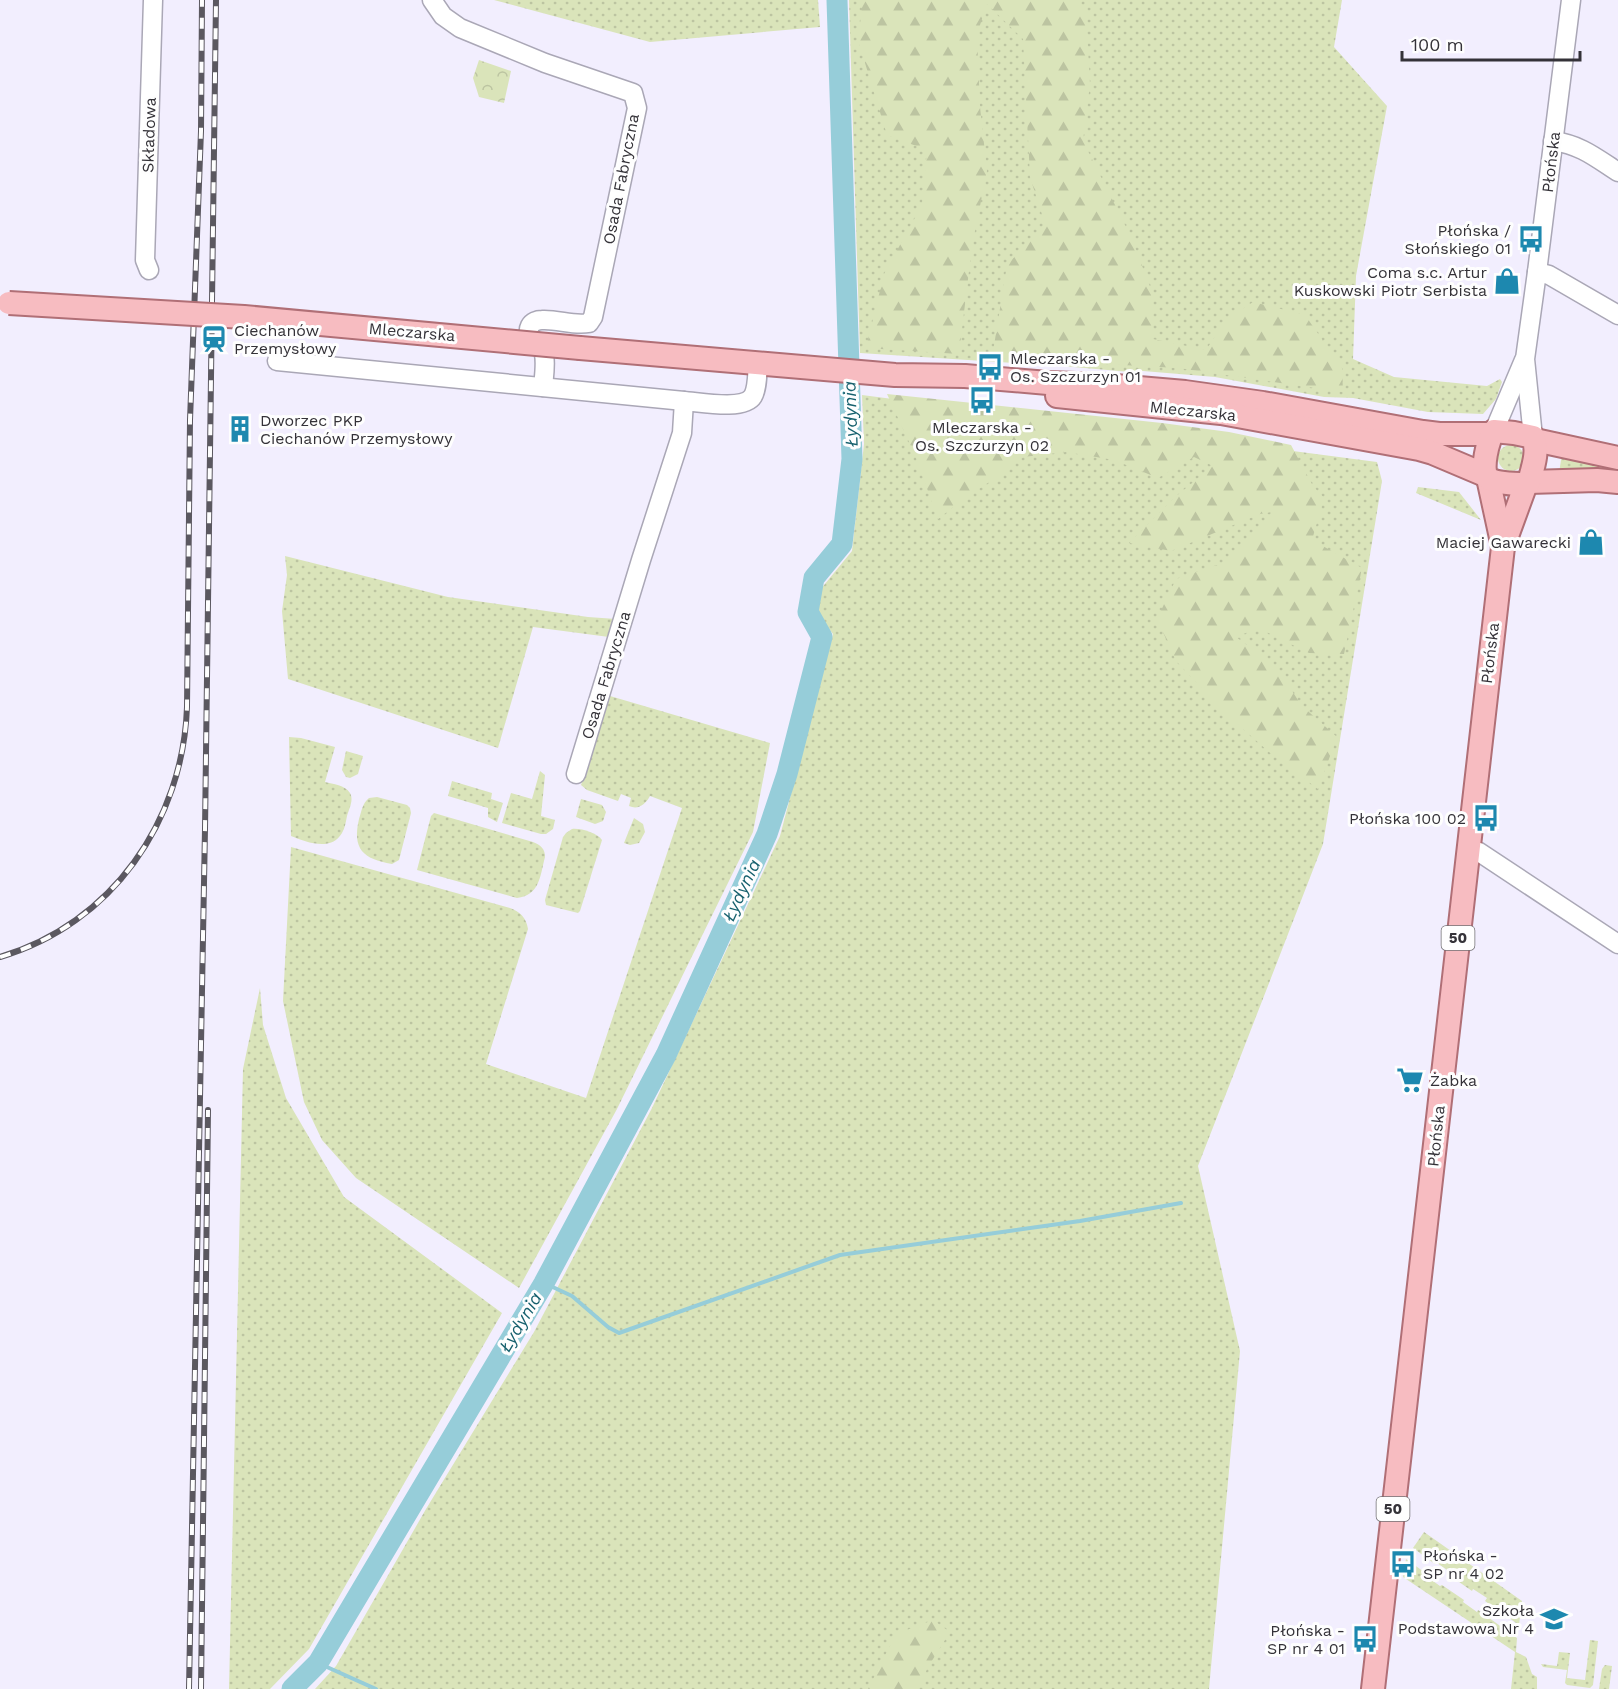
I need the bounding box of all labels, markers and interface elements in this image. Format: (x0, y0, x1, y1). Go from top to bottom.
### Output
scale bar (1402, 24, 1580, 62)
text: 100 m (1411, 34, 1464, 55)
street label: Składowa (138, 97, 160, 173)
street label: Osada Fabryczna (599, 112, 643, 246)
street label: Płońska (1538, 130, 1564, 194)
place label: Płońska / Słońskiego 01 (1405, 221, 1511, 258)
bus stop icon: Płońska / Słońskiego 01 (1516, 224, 1546, 254)
place label: Coma s.c. Artur Kuskowski Piotr Serbista (1294, 263, 1487, 300)
shop icon: Coma s.c. Artur Kuskowski Piotr Serbista (1492, 266, 1522, 296)
street label: Mleczarska (368, 319, 456, 345)
place label: Ciechanów Przemysłowy (234, 321, 337, 358)
station icon: Ciechanów Przemysłowy (199, 324, 229, 354)
place label: Mleczarska - Os. Szczurzyn 01 (1010, 349, 1141, 386)
bus stop icon: Mleczarska - Os. Szczurzyn 01 (975, 352, 1005, 382)
water label: Łydynia (838, 381, 862, 447)
bus stop icon: Mleczarska - Os. Szczurzyn 02 (967, 385, 997, 415)
street label: Mleczarska (1149, 397, 1237, 425)
place label: Dworzec PKP Ciechanów Przemysłowy (260, 411, 453, 448)
building icon: Dworzec PKP Ciechanów Przemysłowy (225, 414, 255, 444)
place label: Mleczarska - Os. Szczurzyn 02 (915, 418, 1049, 455)
shop icon: Maciej Gawarecki (1576, 527, 1606, 557)
place label: Maciej Gawarecki (1436, 533, 1571, 552)
street label: Osada Fabryczna (577, 609, 635, 741)
street label: Płońska (1477, 621, 1503, 685)
bus stop icon: Płońska 100 02 (1471, 803, 1501, 833)
place label: Płońska 100 02 (1349, 809, 1466, 828)
water label: Łydynia (718, 856, 764, 924)
road number: 50 (1442, 926, 1474, 950)
supermarket icon: Żabka (1395, 1065, 1425, 1095)
place label: Żabka (1430, 1071, 1477, 1090)
street label: Płońska (1423, 1104, 1449, 1168)
water label: Łydynia (494, 1288, 546, 1356)
road number: 50 (1376, 1497, 1410, 1521)
place label: Płońska - SP nr 4 02 (1423, 1546, 1504, 1583)
bus stop icon: Płońska - SP nr 4 02 (1388, 1549, 1418, 1579)
place label: Szkoła Podstawowa Nr 4 (1398, 1601, 1534, 1638)
school or university icon: Szkoła Podstawowa Nr 4 (1539, 1604, 1569, 1634)
place label: Płońska - SP nr 4 01 (1267, 1621, 1345, 1658)
bus stop icon: Płońska - SP nr 4 01 (1350, 1624, 1380, 1654)

